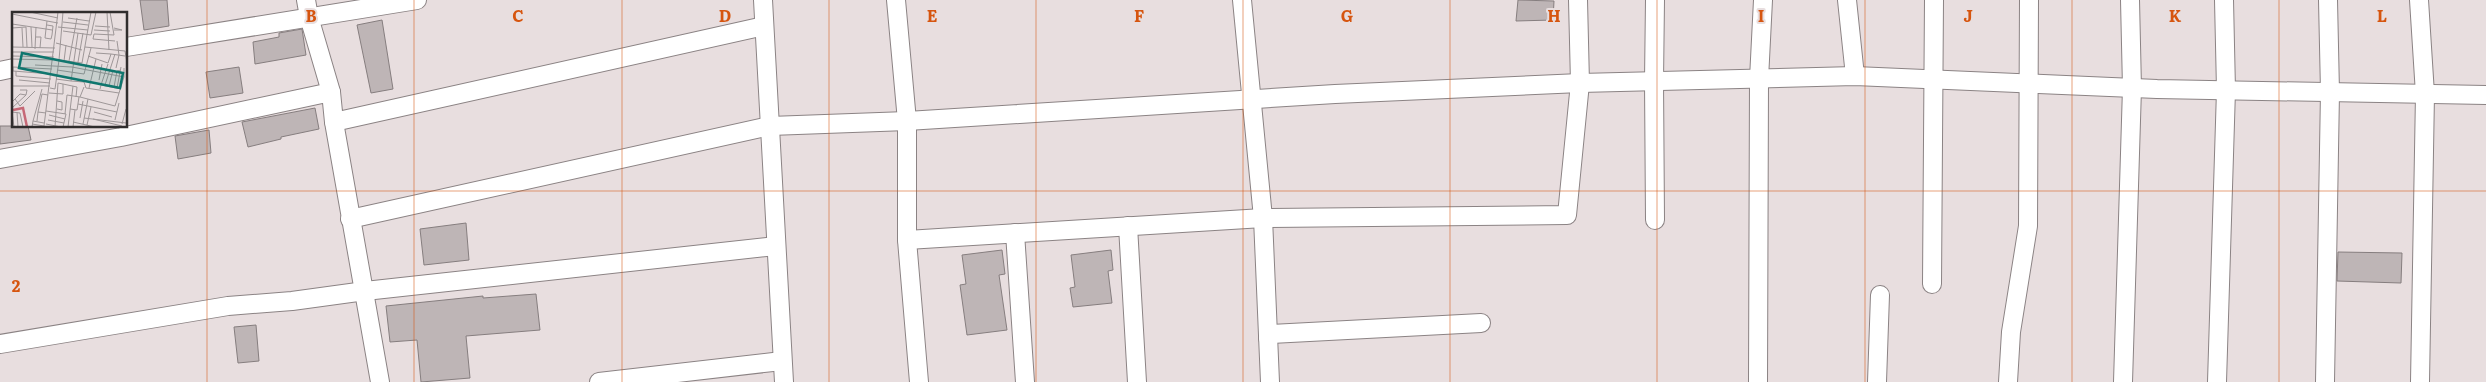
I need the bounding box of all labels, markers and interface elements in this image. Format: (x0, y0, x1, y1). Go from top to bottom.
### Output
text: B (305, 3, 317, 27)
text: C (512, 3, 524, 27)
text: D (719, 3, 731, 27)
text: E (927, 3, 938, 27)
text: F (1134, 3, 1144, 27)
text: G (1341, 3, 1353, 27)
text: H (1547, 3, 1561, 27)
text: I (1758, 3, 1764, 27)
text: J (1963, 3, 1973, 27)
text: K (2169, 3, 2182, 27)
text: L (2377, 3, 2387, 27)
inset map (12, 12, 128, 128)
text: 2 (12, 273, 21, 297)

